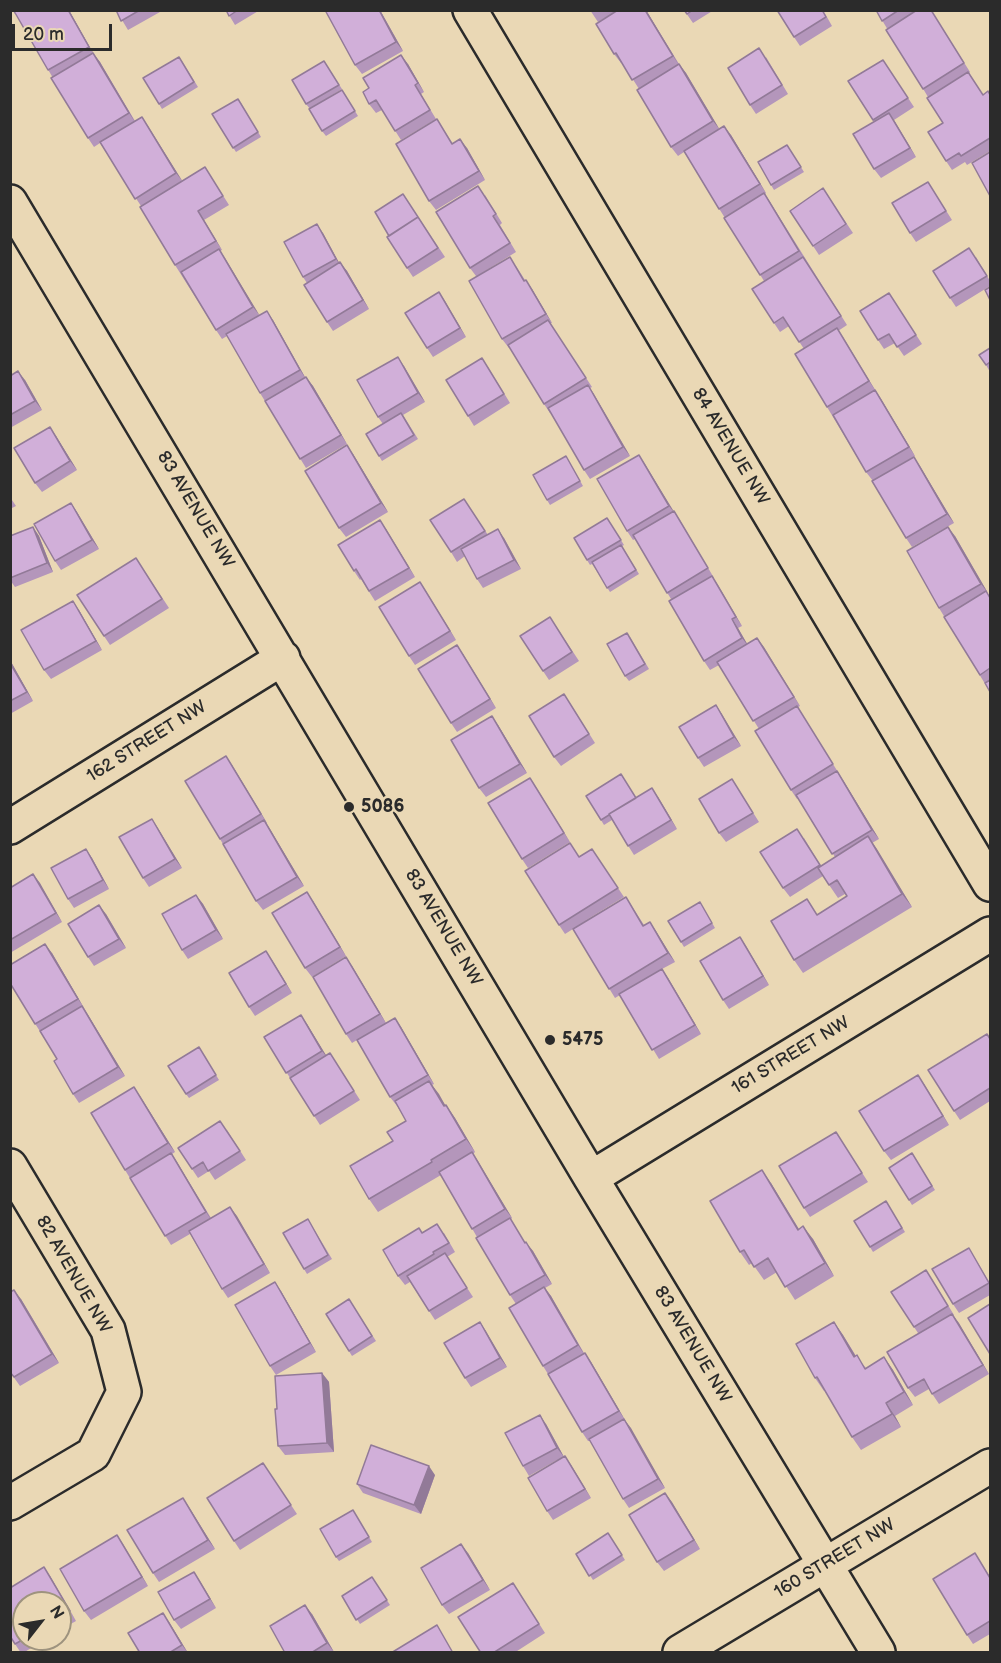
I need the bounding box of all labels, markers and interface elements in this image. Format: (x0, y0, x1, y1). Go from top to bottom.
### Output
scale bar (15, 12, 116, 50)
text: 20 m (23, 24, 64, 45)
street label: 84 AVENUE NW (687, 385, 773, 509)
street label: 83 AVENUE NW (152, 448, 238, 572)
street label: 162 STREET NW (83, 697, 211, 787)
place label: 5086 (361, 796, 404, 818)
marker: 5086 (342, 800, 356, 814)
street label: 83 AVENUE NW (400, 866, 486, 990)
street label: 161 STREET NW (728, 1012, 854, 1100)
place label: 5475 (562, 1029, 603, 1051)
marker: 5475 (543, 1033, 557, 1047)
street label: 82 AVENUE NW (31, 1212, 115, 1338)
street label: 83 AVENUE NW (649, 1283, 735, 1407)
street label: 160 STREET NW (771, 1514, 899, 1604)
north arrow (12, 1591, 72, 1651)
text: N (45, 1602, 67, 1623)

